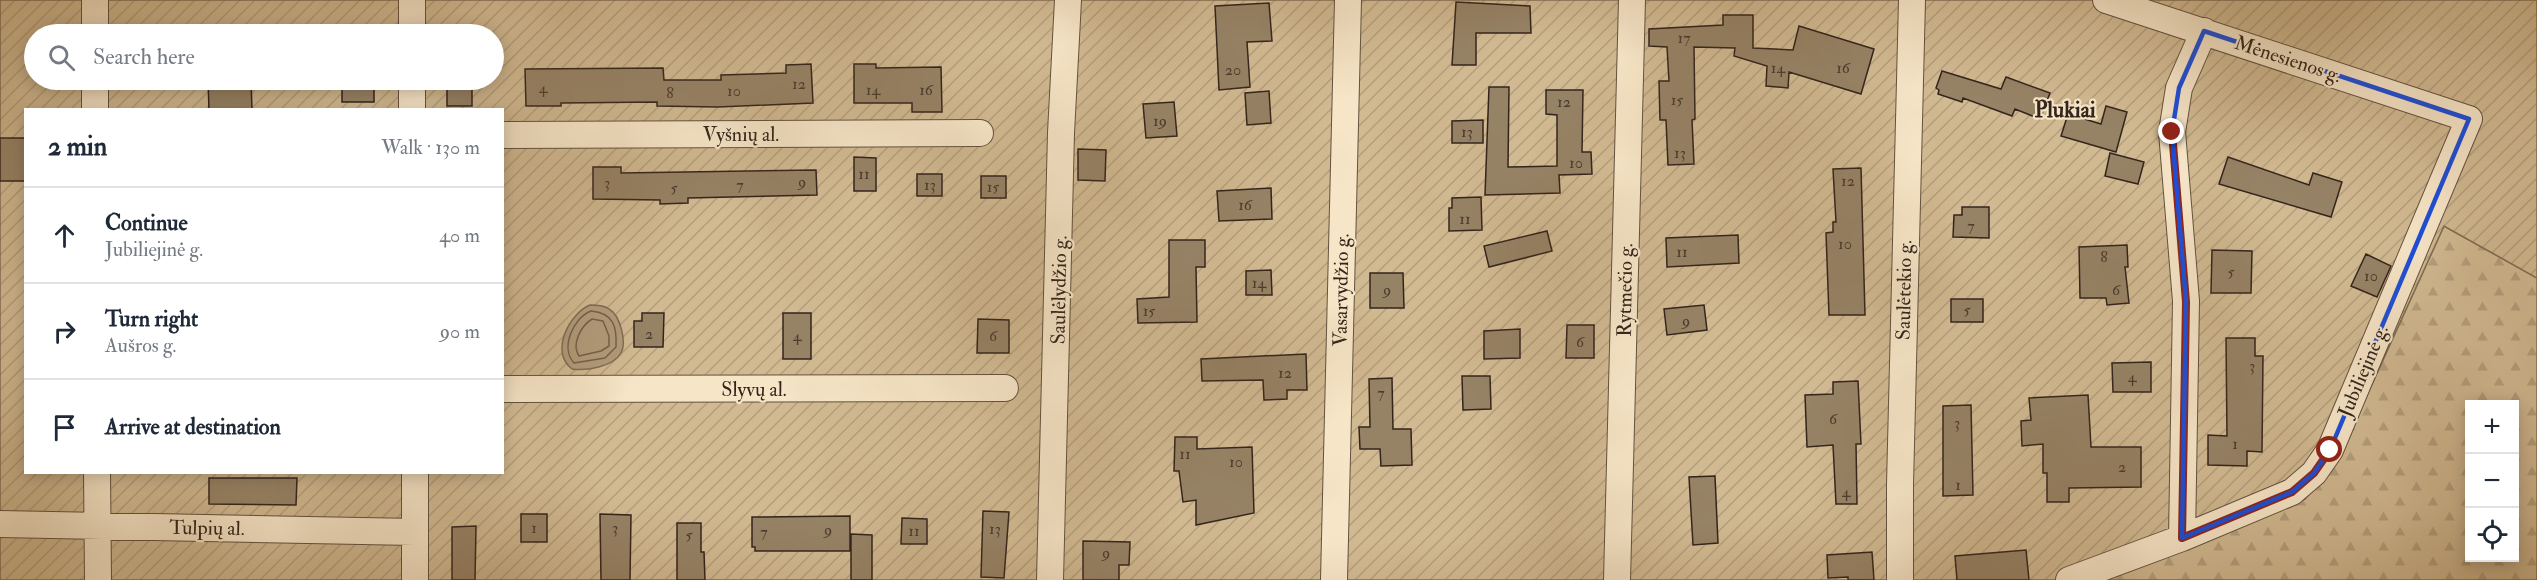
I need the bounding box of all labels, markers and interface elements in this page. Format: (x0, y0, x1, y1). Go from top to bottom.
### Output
search box (24, 24, 504, 90)
house number: 17 (1677, 28, 1691, 48)
street label: Mėnesienos g. (2231, 30, 2345, 88)
icon: search (45, 41, 78, 74)
text: Search here (93, 43, 195, 71)
house number: 14 (1771, 58, 1787, 78)
house number: 16 (1836, 58, 1851, 78)
house number: 20 (1225, 60, 1241, 80)
house number: 12 (792, 74, 806, 94)
house number: 4 (539, 78, 549, 98)
house number: 14 (866, 80, 882, 100)
house number: 16 (919, 80, 934, 100)
house number: 10 (727, 81, 741, 101)
house number: 8 (666, 83, 674, 103)
house number: 15 (1671, 90, 1683, 110)
house number: 12 (1557, 92, 1571, 112)
district label: Plukiai (2034, 96, 2096, 124)
house number: 19 (1153, 111, 1167, 131)
route end (2158, 118, 2184, 144)
street label: Vyšnių al. (703, 122, 779, 147)
house number: 13 (1461, 122, 1473, 142)
text: 2 min (48, 131, 107, 163)
text: Walk · 130 m (381, 135, 480, 160)
house number: 13 (1674, 143, 1686, 163)
house number: 10 (1569, 153, 1583, 173)
house number: 11 (858, 164, 870, 184)
house number: 12 (1841, 171, 1855, 191)
house number: 9 (797, 172, 806, 192)
house number: 3 (604, 173, 610, 193)
house number: 7 (736, 175, 744, 195)
house number: 13 (924, 175, 936, 195)
house number: 15 (987, 177, 999, 197)
house number: 5 (670, 178, 678, 198)
house number: 16 (1238, 195, 1253, 215)
text: Continue (105, 209, 188, 237)
house number: 11 (1459, 209, 1471, 229)
house number: 7 (1967, 216, 1975, 236)
icon: ahead (48, 219, 81, 252)
text: 40 m (439, 223, 480, 248)
street label: Vasarvydžio g. (1328, 233, 1354, 347)
house number: 10 (1838, 234, 1852, 254)
street label: Saulėlydžio g. (1046, 235, 1072, 345)
text: Jubiliejinė g. (105, 237, 203, 262)
street label: Saulėtekio g. (1891, 240, 1917, 340)
house number: 11 (1676, 242, 1688, 262)
street label: Rytmečio g. (1612, 243, 1638, 337)
house number: 8 (2100, 247, 2108, 267)
house number: 5 (2227, 262, 2235, 282)
house number: 10 (2364, 266, 2378, 286)
house number: 14 (1252, 273, 1268, 293)
house number: 9 (1382, 280, 1391, 300)
house number: 6 (2112, 280, 2121, 300)
house number: 5 (1963, 300, 1971, 320)
house number: 15 (1143, 301, 1155, 321)
text: Turn right (105, 305, 198, 333)
house number: 9 (1681, 311, 1690, 331)
icon: right (48, 315, 81, 348)
text: 90 m (440, 319, 480, 344)
street label: Jubiliejinė g. (2332, 321, 2394, 422)
house number: 2 (645, 324, 653, 344)
house number: 4 (793, 326, 803, 346)
house number: 6 (989, 326, 998, 346)
house number: 6 (1576, 332, 1585, 352)
text: Aušros g. (105, 333, 177, 358)
house number: 3 (2249, 356, 2255, 376)
house number: 12 (1278, 363, 1292, 383)
house number: 4 (2128, 367, 2138, 387)
street label: Slyvų al. (721, 377, 787, 402)
house number: 7 (1377, 383, 1385, 403)
map controls (2465, 400, 2519, 562)
button: + (2465, 400, 2519, 454)
house number: 6 (1829, 409, 1838, 429)
icon: arrive (48, 411, 81, 444)
text: Arrive at destination (105, 413, 281, 441)
house number: 3 (1954, 413, 1960, 433)
house number: 1 (2232, 434, 2238, 454)
route start (2316, 436, 2342, 462)
house number: 11 (1179, 444, 1191, 464)
house number: 10 (1229, 452, 1243, 472)
button: − (2465, 454, 2519, 508)
house number: 2 (2118, 457, 2126, 477)
house number: 1 (1955, 475, 1961, 495)
house number: 4 (1842, 482, 1852, 502)
button: locate (2465, 508, 2519, 562)
street label: Tulpių al. (169, 515, 245, 542)
house number: 1 (531, 518, 537, 538)
house number: 3 (612, 518, 618, 538)
house number: 13 (989, 519, 1001, 539)
house number: 9 (823, 520, 832, 540)
house number: 11 (908, 521, 920, 541)
house number: 7 (760, 522, 768, 542)
house number: 5 (685, 525, 693, 545)
house number: 9 (1101, 543, 1110, 563)

